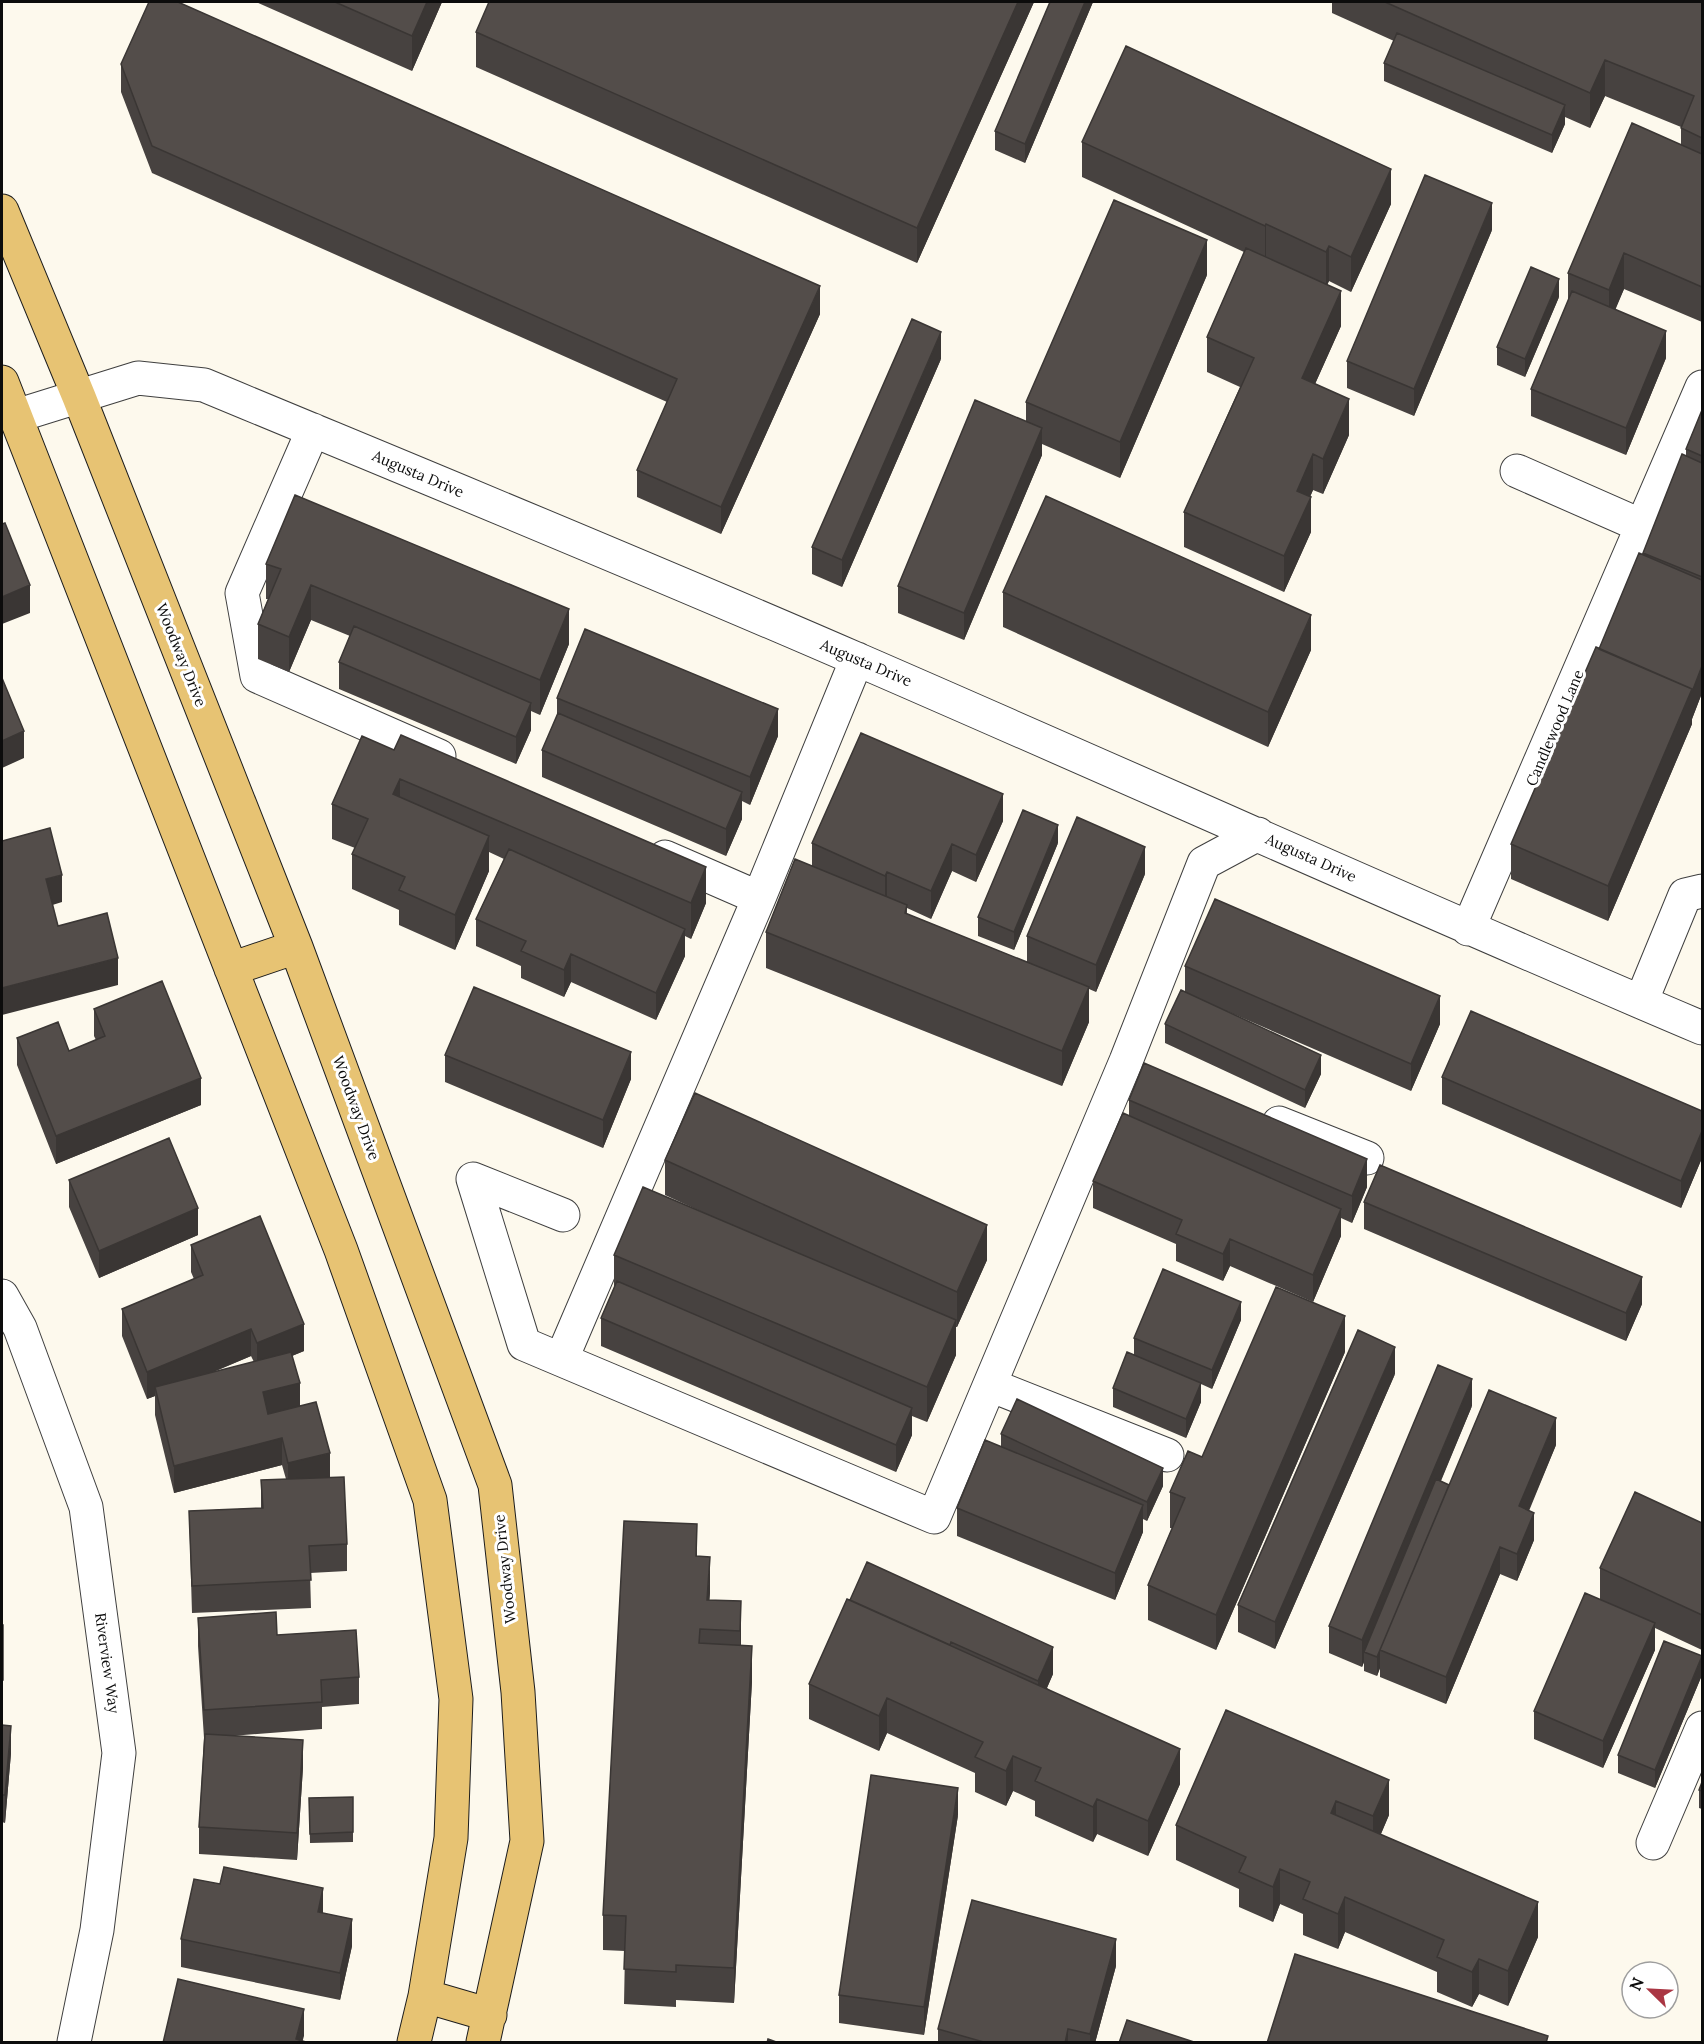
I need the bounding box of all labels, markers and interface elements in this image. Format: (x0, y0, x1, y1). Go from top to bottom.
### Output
street label: Augusta Drive (369, 445, 467, 501)
street label: Woodway Drive (152, 600, 211, 709)
street label: Augusta Drive (817, 634, 915, 690)
street label: Candlewood Lane (1521, 667, 1588, 789)
street label: Augusta Drive (1262, 829, 1360, 886)
street label: Woodway Drive (329, 1053, 384, 1163)
street label: Woodway Drive (489, 1514, 520, 1625)
street label: Riverview Way (91, 1611, 124, 1715)
north arrow (1620, 1960, 1680, 2020)
text: N (1625, 1974, 1648, 1994)

